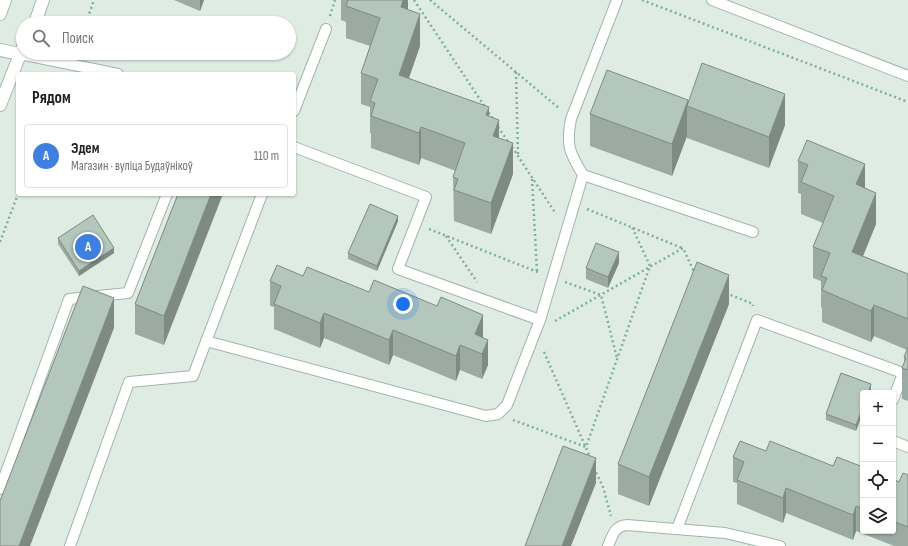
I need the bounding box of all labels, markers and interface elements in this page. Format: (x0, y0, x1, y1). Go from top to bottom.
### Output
search box (16, 16, 296, 60)
icon: search (30, 27, 52, 49)
text: Поиск (62, 29, 94, 48)
text: Рядом (32, 88, 71, 108)
text: Эдем (71, 139, 99, 158)
text: A (43, 148, 49, 164)
text: 110 m (254, 148, 279, 164)
text: Магазин · вуліца Будаўнікоў (71, 158, 193, 174)
pin: A (75, 232, 101, 262)
your location (393, 294, 413, 314)
map controls (860, 390, 896, 534)
button: + (860, 390, 896, 426)
button: − (860, 426, 896, 462)
button: locate (860, 462, 896, 498)
button: layers (860, 498, 896, 534)

